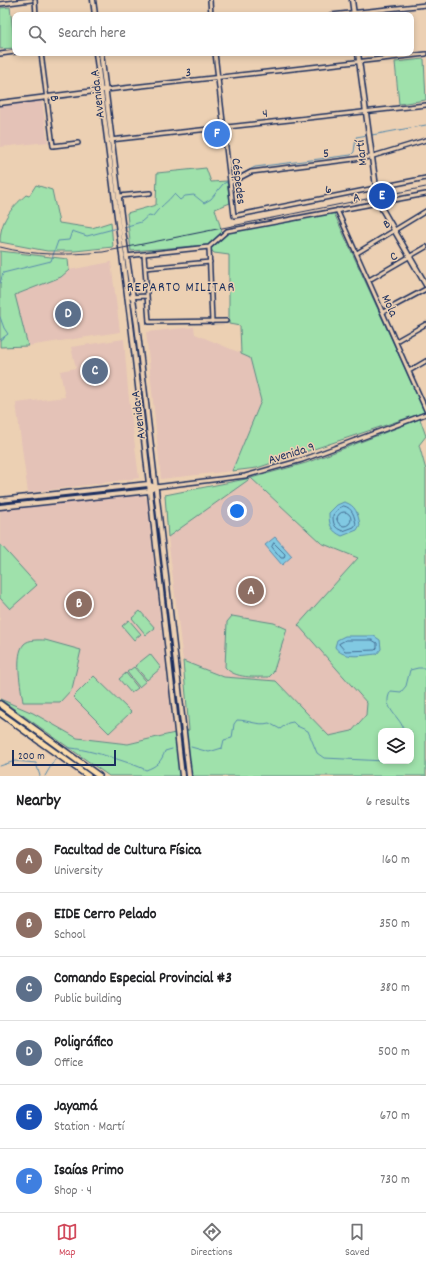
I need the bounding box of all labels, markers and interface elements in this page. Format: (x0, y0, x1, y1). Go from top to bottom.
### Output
search box (12, 12, 414, 56)
icon: search (26, 23, 48, 45)
text: Search here (58, 23, 126, 45)
street label: 3 (184, 64, 192, 83)
street label: Avenida A (86, 68, 111, 119)
street label: B (44, 94, 63, 103)
street label: 4 (262, 105, 269, 124)
pin: F (204, 119, 230, 149)
street label: Martí (351, 137, 373, 167)
street label: 5 (322, 145, 330, 164)
street label: Céspedes (225, 157, 250, 206)
street label: 6 (324, 181, 333, 200)
pin: E (369, 181, 395, 211)
street label: A (351, 188, 362, 208)
street label: B (380, 215, 395, 235)
street label: C (387, 247, 402, 267)
district label: REPARTO MILITAR (127, 278, 235, 298)
street label: Mola (375, 292, 402, 321)
pin: D (55, 299, 81, 329)
pin: C (82, 356, 108, 386)
street label: Avenida A (127, 389, 152, 440)
street label: Avenida 9 (266, 438, 317, 470)
your location (227, 501, 247, 521)
pin: A (238, 576, 264, 606)
pin: B (66, 589, 92, 619)
map controls (378, 728, 414, 764)
button: layers (378, 728, 414, 764)
scale bar (12, 748, 116, 767)
text: 200 m (18, 749, 45, 765)
text: Nearby (16, 790, 60, 814)
text: 6 results (366, 793, 410, 812)
text: Facultad de Cultura Física (54, 840, 201, 862)
text: A (25, 851, 33, 870)
text: 160 m (382, 851, 410, 870)
text: University (54, 862, 103, 881)
text: EIDE Cerro Pelado (54, 904, 156, 926)
text: B (26, 915, 32, 934)
text: 350 m (379, 915, 410, 934)
text: School (54, 926, 86, 945)
text: Comando Especial Provincial #3 (54, 968, 232, 990)
text: C (26, 979, 32, 998)
text: 380 m (380, 979, 410, 998)
text: Public building (54, 990, 122, 1009)
text: Poligráfico (54, 1032, 113, 1054)
text: D (26, 1043, 32, 1062)
text: 500 m (378, 1043, 410, 1062)
text: Office (54, 1054, 83, 1073)
text: Jayamá (54, 1096, 97, 1118)
text: E (26, 1107, 32, 1126)
text: 670 m (380, 1107, 410, 1126)
text: Station · Martí (54, 1118, 124, 1137)
text: Isaías Primo (54, 1160, 124, 1182)
text: F (26, 1171, 32, 1190)
text: 730 m (380, 1171, 410, 1190)
text: Shop · 4 (54, 1182, 92, 1201)
tab: Map (56, 1221, 78, 1261)
tab: Directions (191, 1221, 233, 1261)
tab: Saved (345, 1221, 370, 1261)

